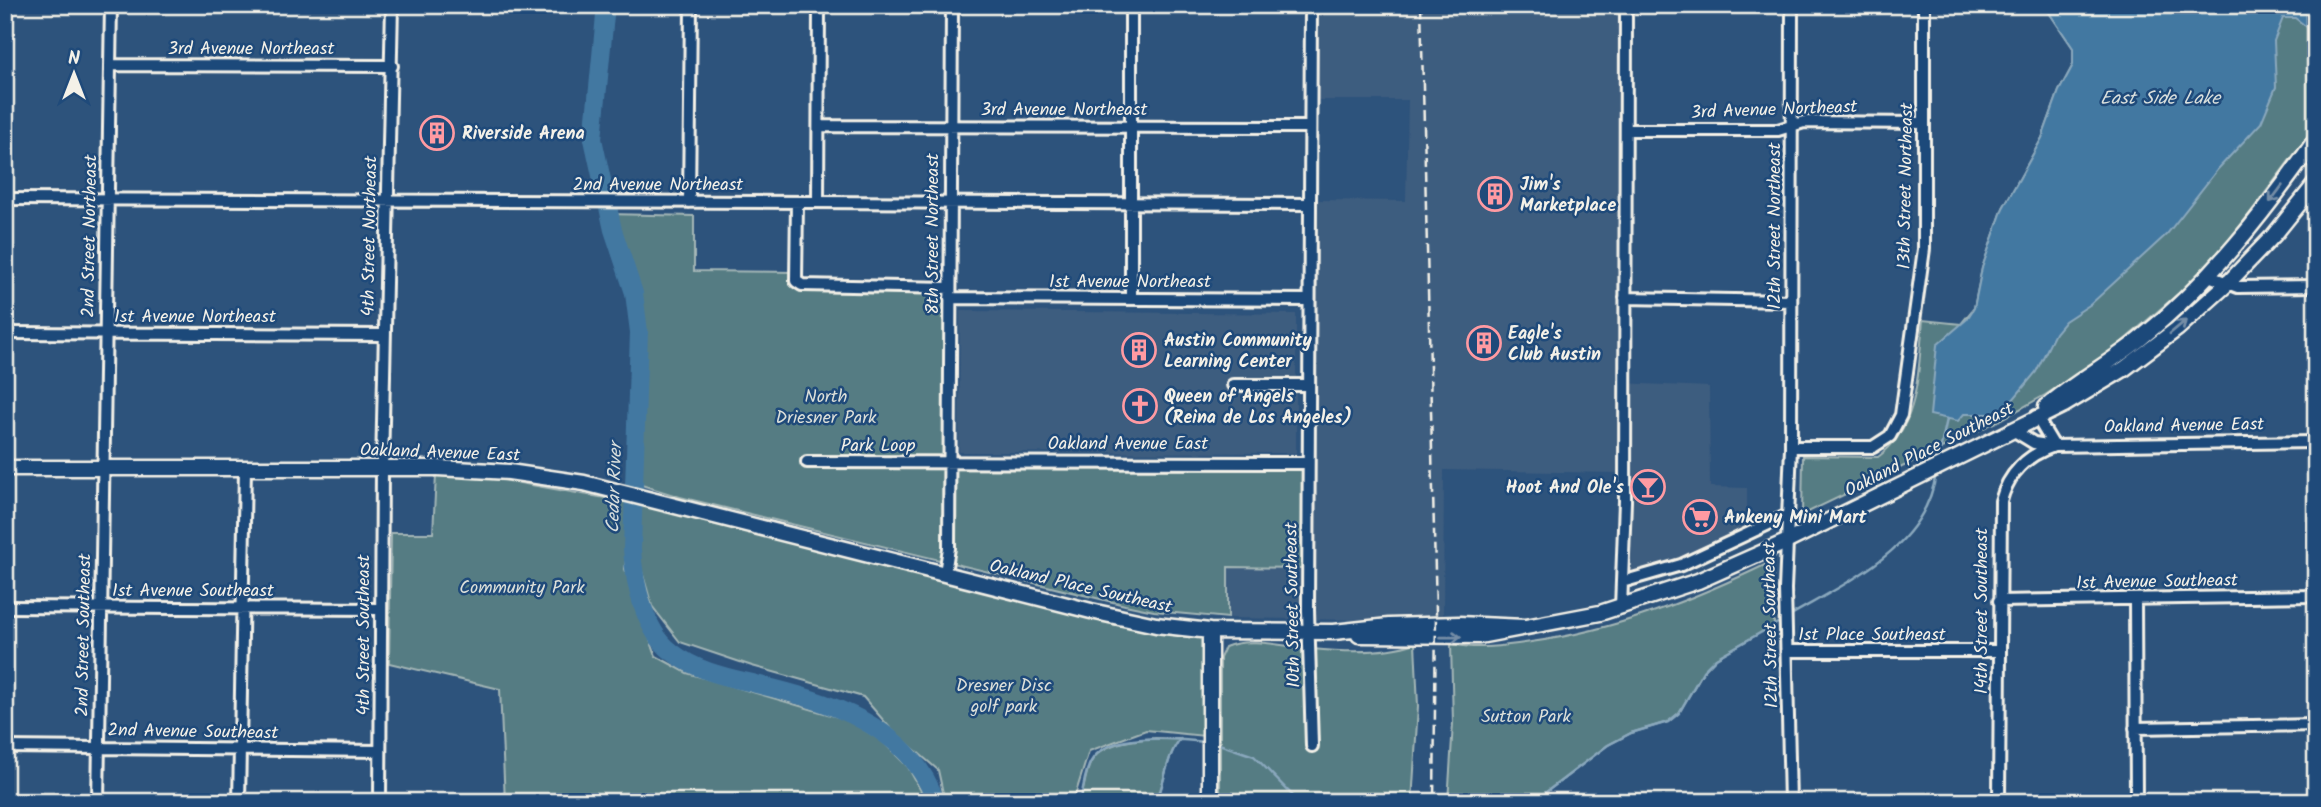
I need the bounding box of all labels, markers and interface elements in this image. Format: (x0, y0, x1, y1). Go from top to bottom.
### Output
street label: 3rd Avenue Northeast (168, 35, 335, 64)
north arrow (38, 38, 108, 108)
text: N (68, 44, 80, 74)
water label: East Side Lake (2100, 84, 2222, 114)
street label: 3rd Avenue Northeast (1690, 93, 1859, 128)
street label: 3rd Avenue Northeast (981, 96, 1148, 125)
street label: 13th Street Northeast (1891, 101, 1922, 270)
building icon: Riverside Arena (418, 114, 456, 152)
place label: Riverside Arena (462, 120, 585, 149)
street label: 12th Street Northeast (1761, 142, 1790, 309)
street label: 8th Street Northeast (919, 152, 948, 315)
street label: 2nd Street Northeast (75, 153, 106, 318)
street label: 4th Street Northeast (355, 154, 386, 317)
street label: 2nd Avenue Northeast (573, 171, 744, 200)
place label: Jim's Marketplace (1520, 171, 1617, 221)
building icon: Jim's Marketplace (1476, 175, 1514, 213)
one-way arrow (2268, 184, 2283, 203)
street label: 1st Avenue Northeast (1049, 268, 1212, 297)
street label: 1st Avenue Northeast (114, 303, 277, 332)
one-way arrow (2169, 319, 2187, 335)
place label: Eagle's Club Austin (1508, 320, 1601, 370)
building icon: Eagle's Club Austin (1465, 324, 1503, 362)
place label: Austin Community Learning Center (1164, 327, 1313, 377)
building icon: Austin Community Learning Center (1120, 331, 1158, 369)
park label: North Driesner Park (775, 383, 877, 433)
place label: Queen of Angels (Reina de Los Angeles) (1164, 383, 1352, 433)
church icon: Queen of Angels (Reina de Los Angeles) (1121, 387, 1159, 425)
street label: Oakland Place Southeast (1840, 395, 2020, 506)
street label: Oakland Avenue East (2104, 411, 2265, 442)
street label: Oakland Avenue East (1048, 430, 1209, 459)
street label: Park Loop (841, 432, 916, 461)
street label: Oakland Avenue East (359, 436, 522, 471)
water label: Cedar River (598, 439, 632, 534)
bar icon: Hoot And Ole's (1629, 468, 1667, 506)
place label: Hoot And Ole's (1506, 474, 1625, 503)
supermarket icon: Ankeny Mini Mart (1681, 498, 1719, 536)
place label: Ankeny Mini Mart (1724, 504, 1867, 533)
street label: 10th Street Southeast (1278, 521, 1309, 688)
street label: 14th Street Southeast (1968, 527, 1997, 694)
street label: 12th Street Southeast (1756, 540, 1787, 709)
street label: 2nd Street Southeast (69, 552, 100, 717)
street label: Oakland Place Southeast (986, 552, 1176, 623)
street label: 4th Street Southeast (350, 554, 379, 715)
street label: 1st Avenue Southeast (2076, 567, 2239, 598)
park label: Community Park (459, 574, 585, 603)
street label: 1st Avenue Southeast (112, 577, 275, 606)
street label: 1st Place Southeast (1798, 621, 1947, 650)
one-way arrow (1439, 630, 1462, 644)
park label: Dresner Disc golf park (956, 672, 1052, 722)
park label: Sutton Park (1481, 703, 1571, 732)
street label: 2nd Avenue Southeast (107, 717, 280, 749)

